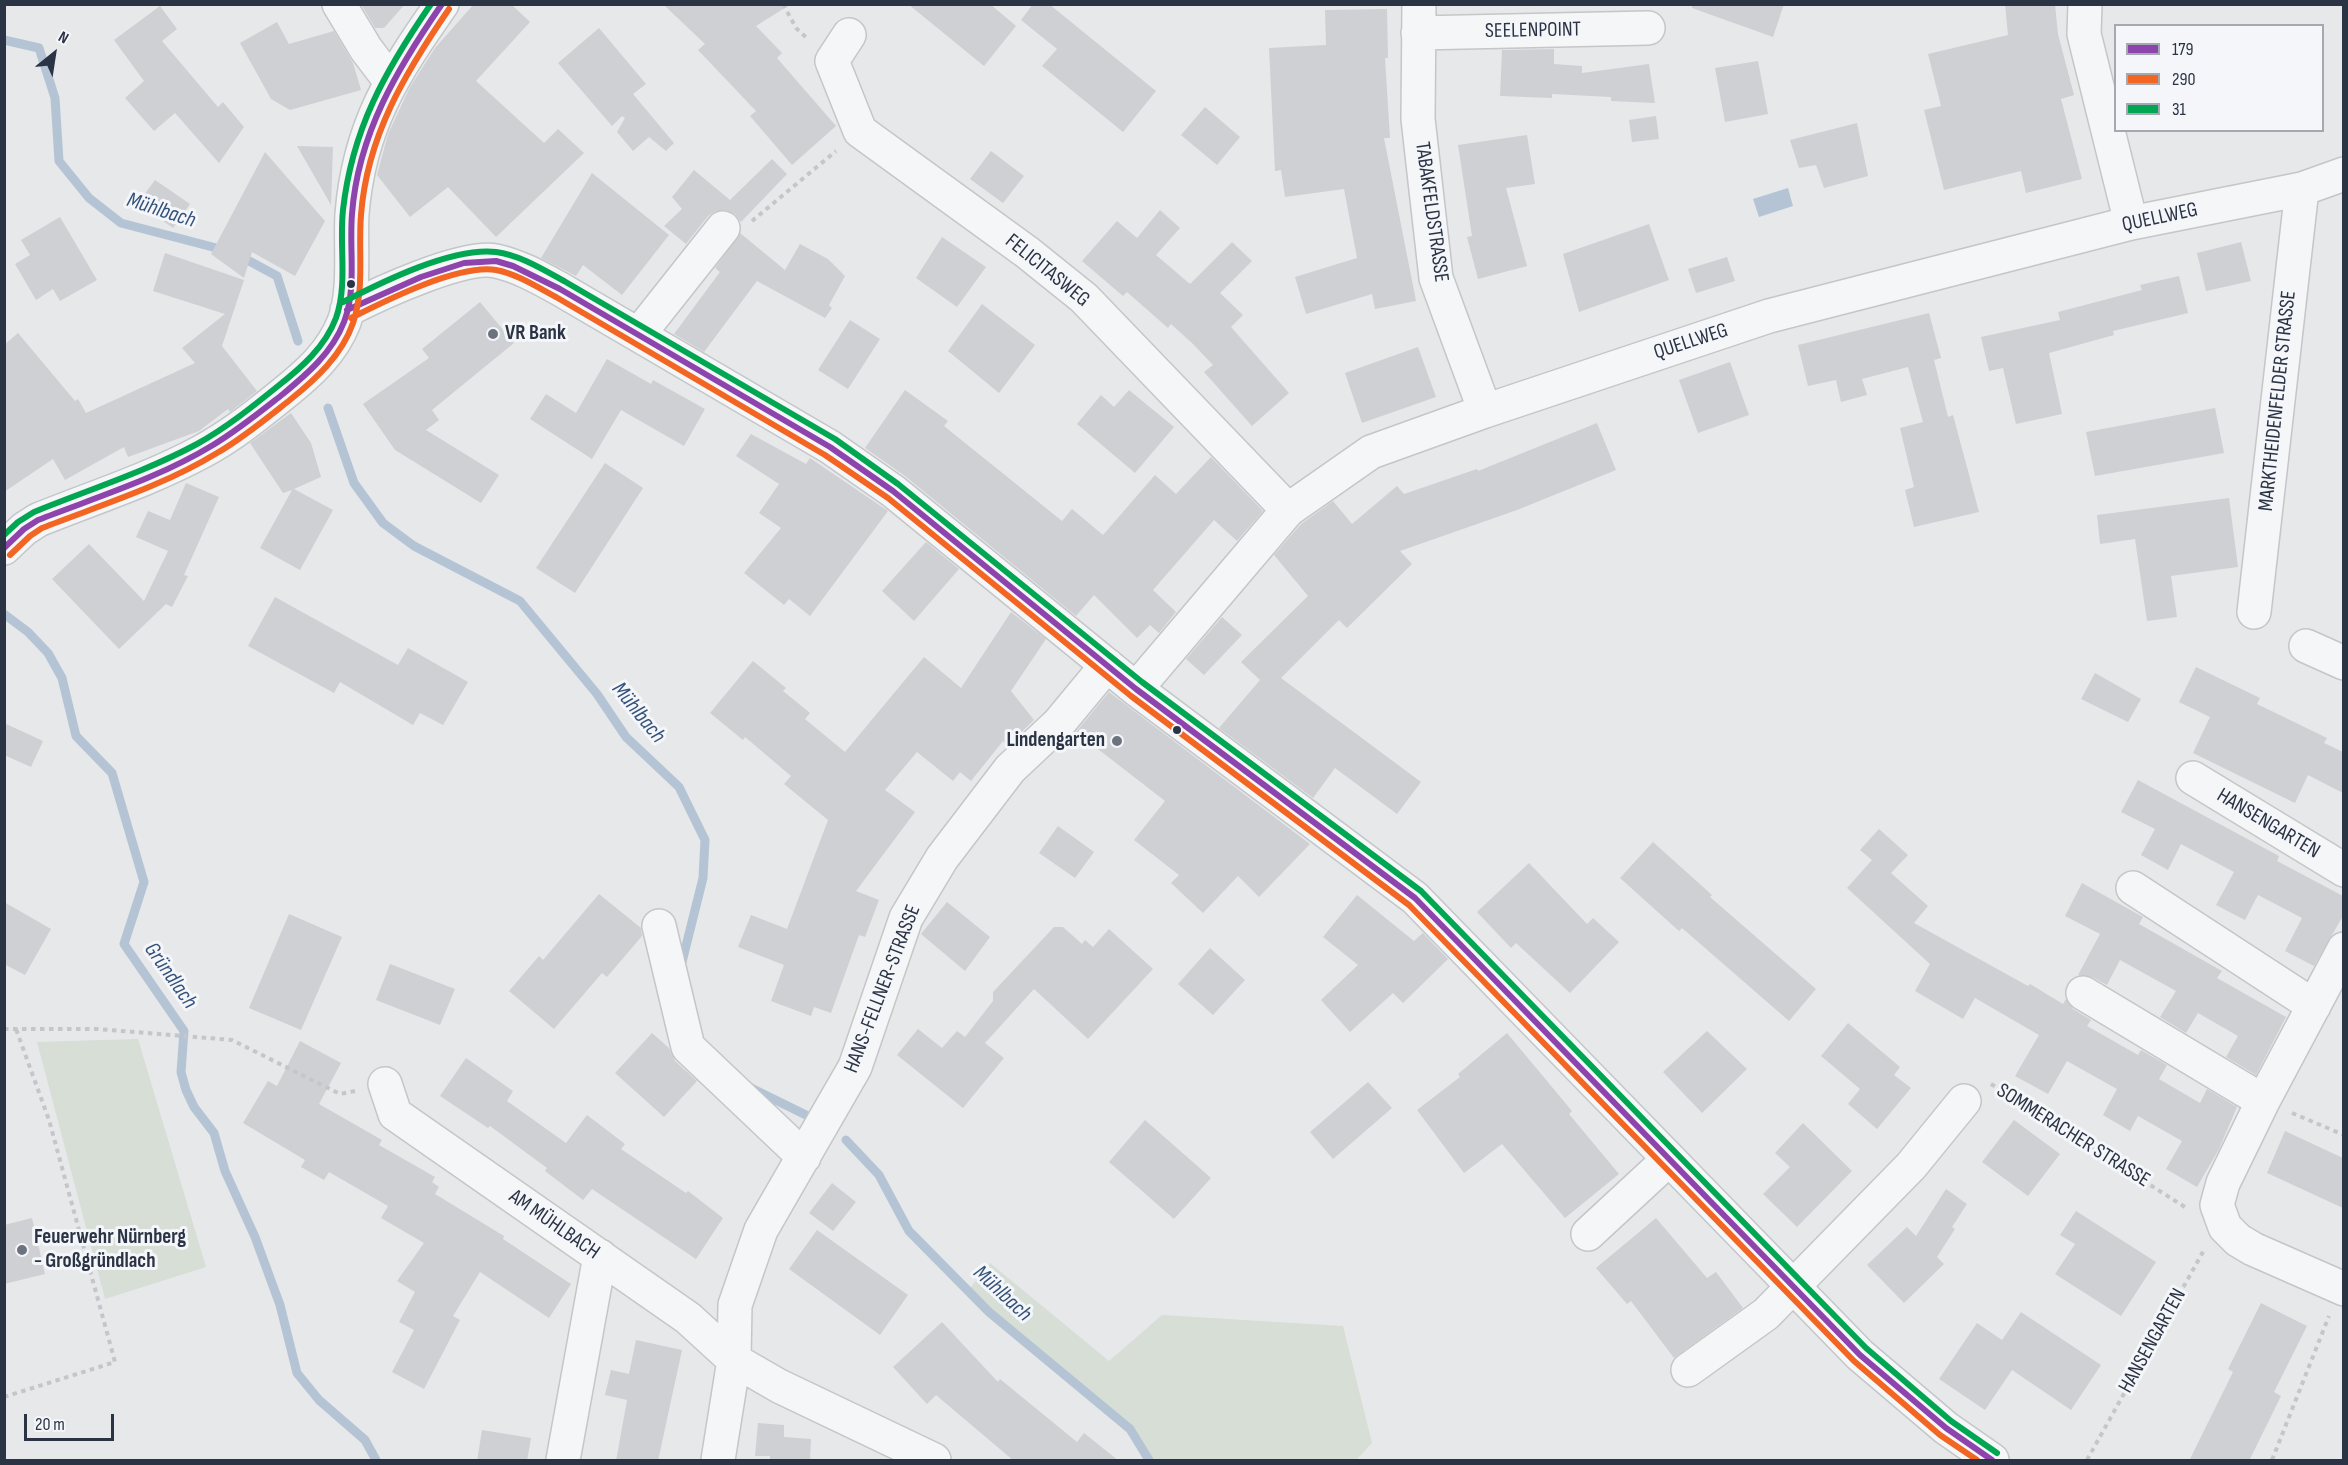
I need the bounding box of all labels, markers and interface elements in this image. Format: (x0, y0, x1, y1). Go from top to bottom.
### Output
street label: SEELENPOINT (1485, 18, 1581, 44)
north arrow (24, 24, 84, 84)
legend (2114, 24, 2324, 132)
text: N (55, 28, 72, 48)
text: 179 (2172, 39, 2193, 60)
text: 290 (2172, 69, 2195, 90)
text: 31 (2172, 99, 2186, 120)
street label: TABAKFELDSTRASSE (1409, 140, 1453, 284)
water label: Mühlbach (123, 188, 199, 234)
street label: QUELLWEG (2120, 198, 2200, 238)
street label: FELICITASWEG (1000, 229, 1094, 313)
unlabelled marker (345, 278, 357, 290)
street label: MARKTHEIDENFELDER STRASSE (2254, 290, 2302, 512)
street label: QUELLWEG (1651, 318, 1731, 366)
place label: VR Bank (505, 321, 566, 347)
marker: VR Bank (486, 327, 500, 341)
water label: Mühlbach (605, 677, 671, 749)
unlabelled marker (1171, 724, 1183, 736)
place label: Lindengarten (1006, 728, 1105, 754)
marker: Lindengarten (1110, 734, 1124, 748)
street label: HANSENGARTEN (2212, 783, 2324, 865)
street label: HANS-FELLNER-STRASSE (839, 901, 927, 1077)
water label: Gründlach (138, 938, 202, 1014)
street label: SOMMERACHER STRASSE (1992, 1079, 2154, 1193)
street label: AM MÜHLBACH (504, 1185, 604, 1265)
place label: Feuerwehr Nürnberg - Großgründlach (34, 1225, 186, 1275)
marker: Feuerwehr Nürnberg - Großgründlach (15, 1243, 29, 1257)
water label: Mühlbach (967, 1260, 1037, 1328)
street label: HANSENGARTEN (2114, 1284, 2192, 1398)
scale bar (27, 1402, 117, 1440)
text: 20 m (35, 1414, 65, 1435)

